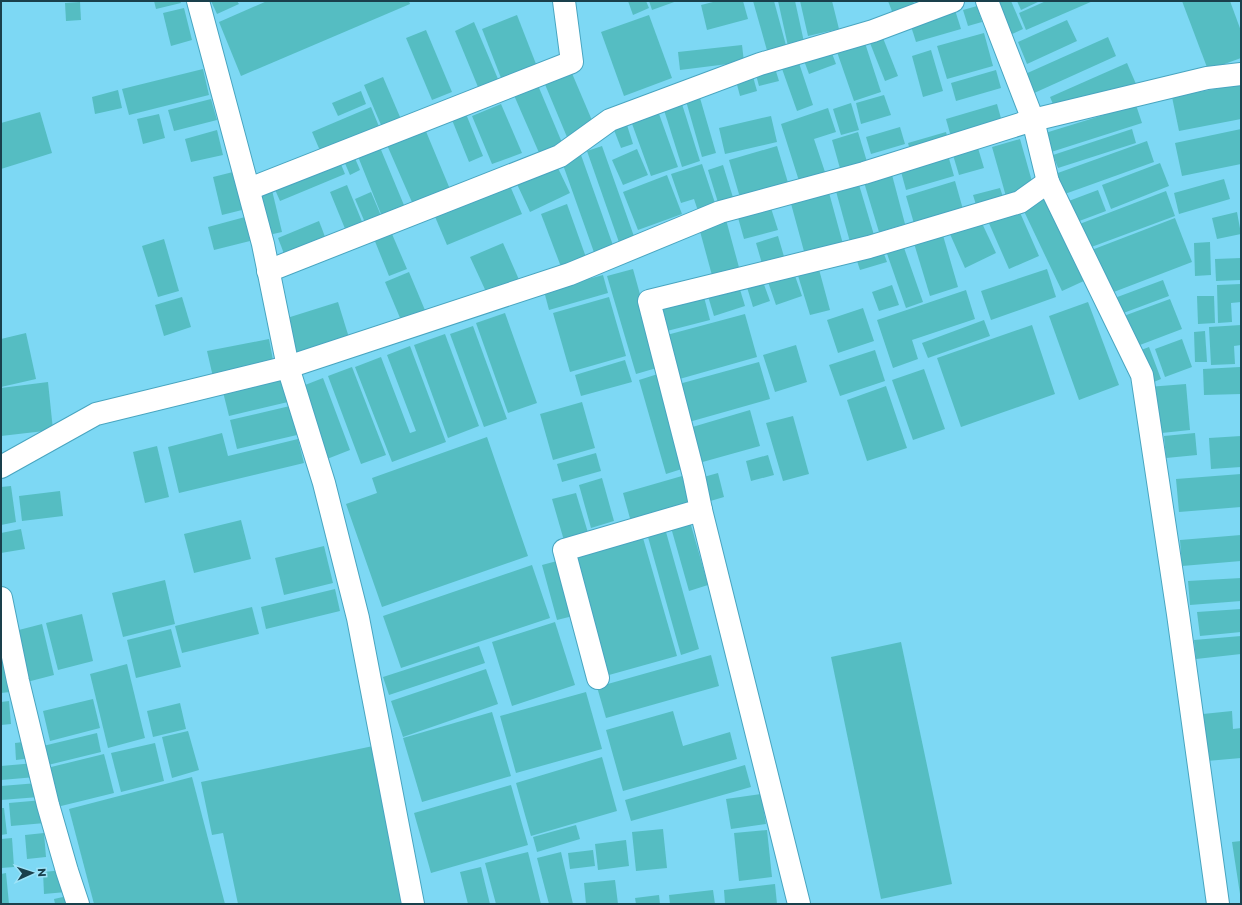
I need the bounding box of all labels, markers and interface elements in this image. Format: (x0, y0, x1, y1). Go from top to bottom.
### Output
north arrow (12, 853, 52, 893)
text: N (35, 868, 49, 877)

